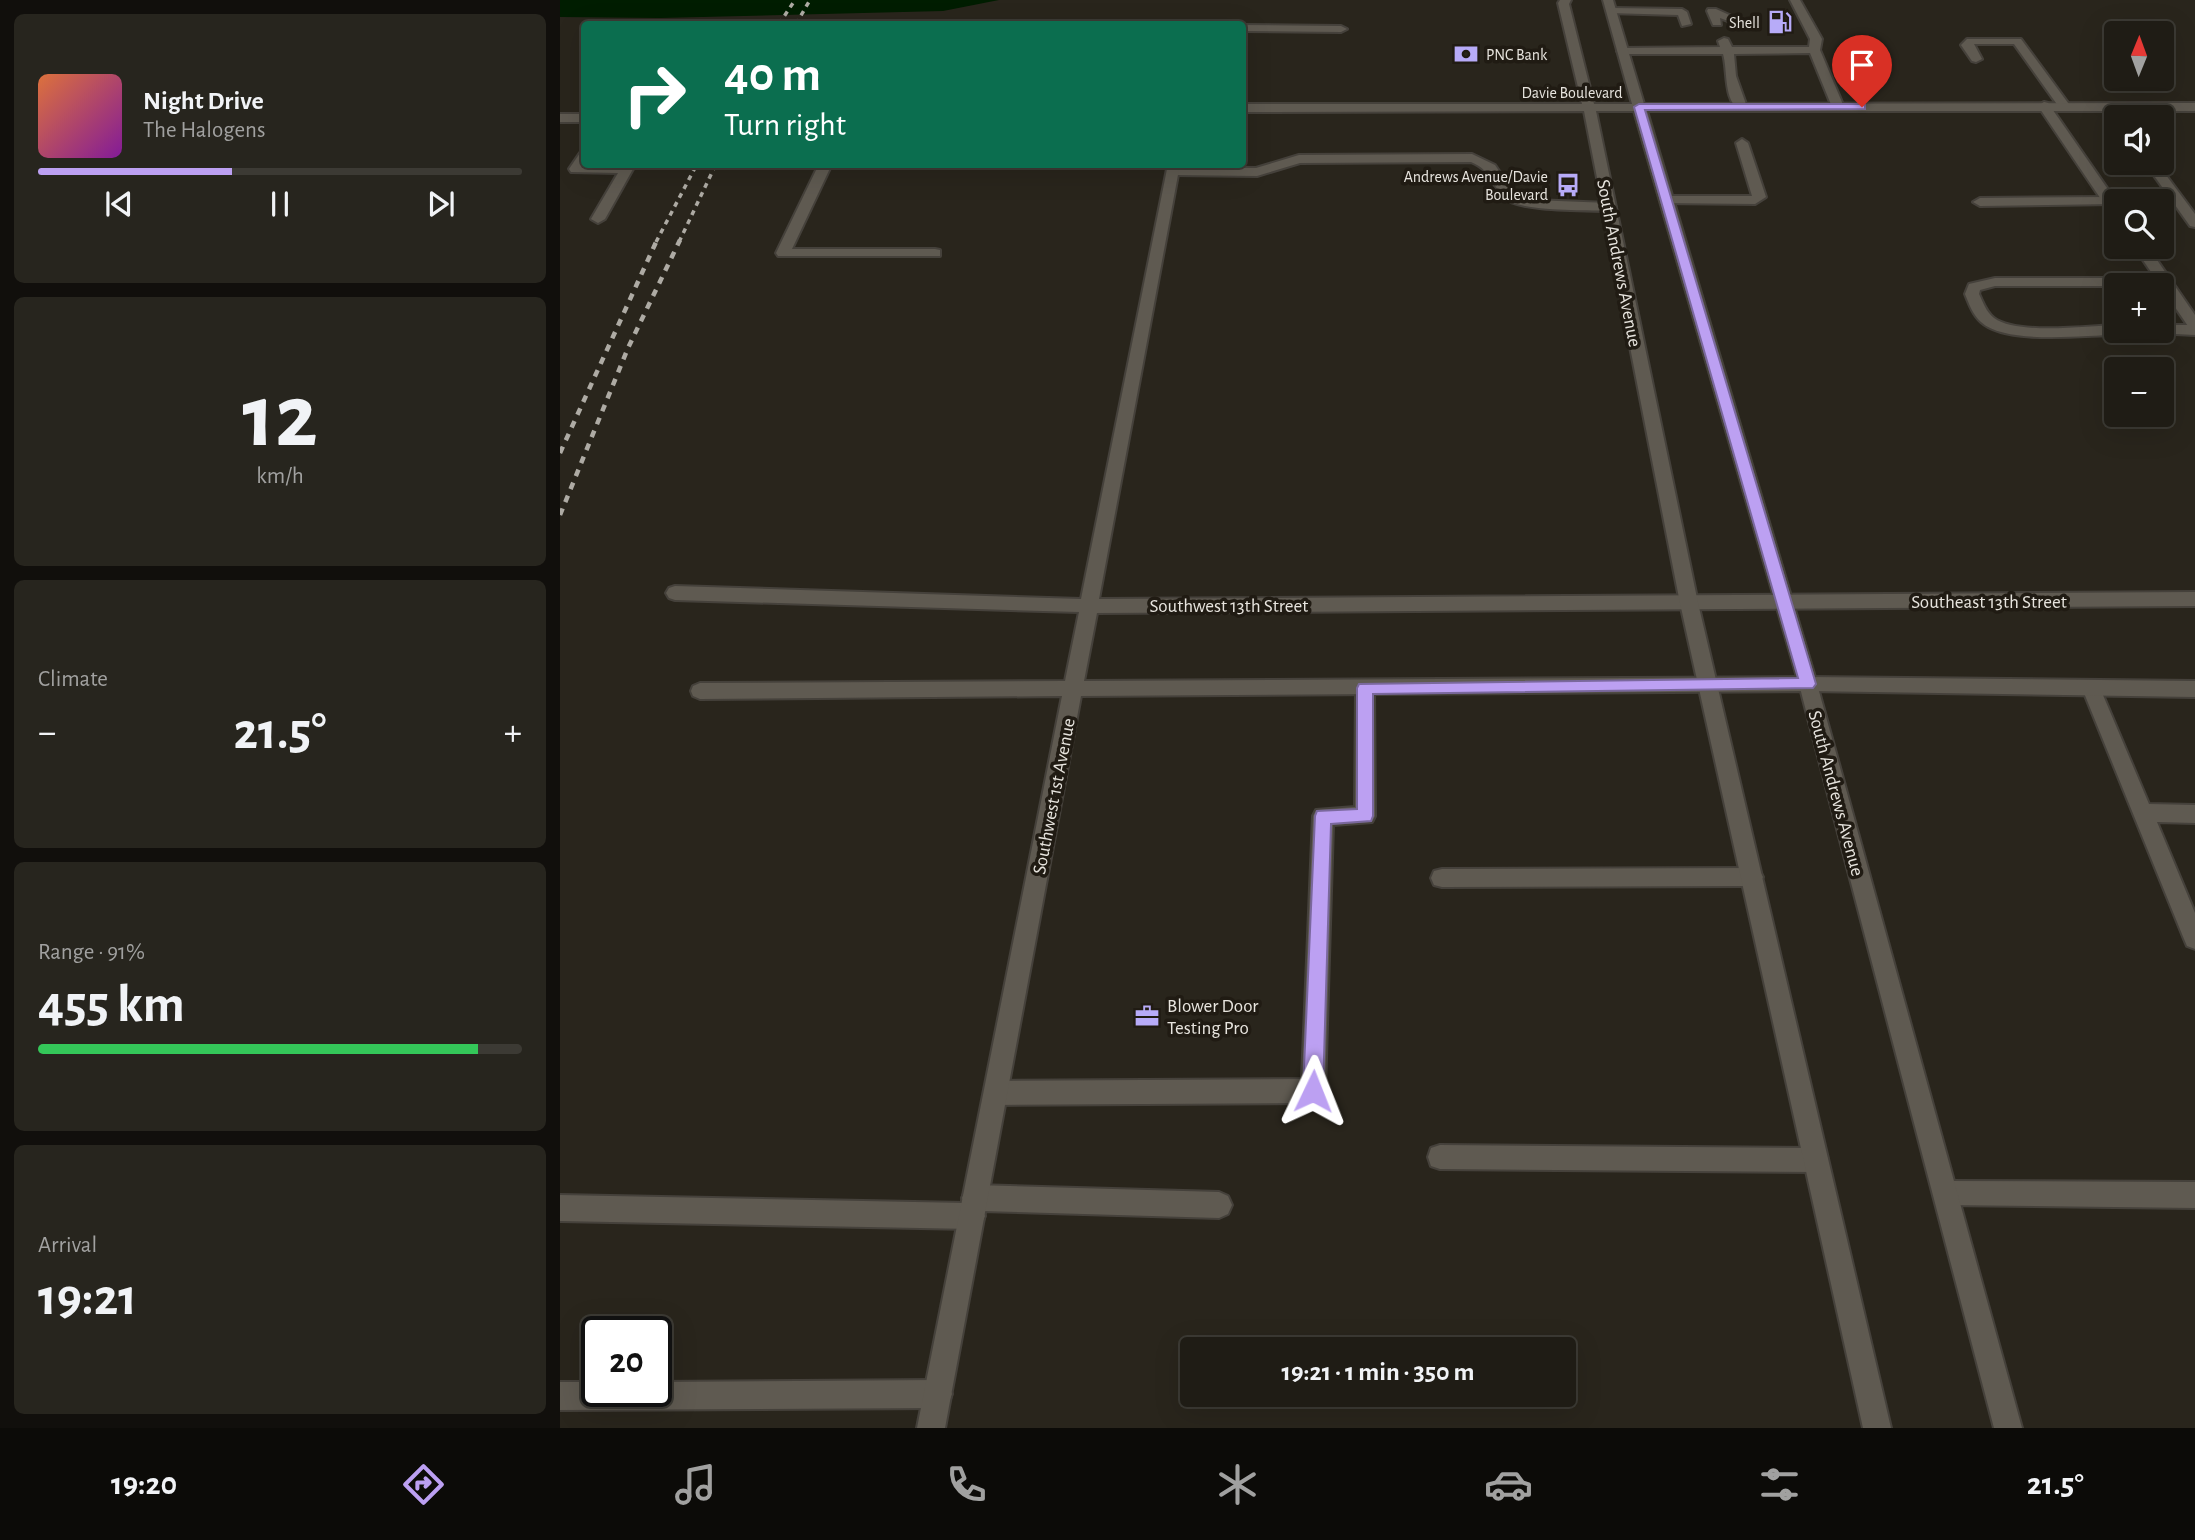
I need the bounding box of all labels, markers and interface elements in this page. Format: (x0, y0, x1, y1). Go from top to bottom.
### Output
fuel station icon: Shell (1766, 8, 1794, 36)
place label: Shell (1729, 15, 1760, 31)
north arrow (2104, 21, 2174, 91)
map controls (2104, 21, 2174, 427)
pin (1832, 35, 1892, 107)
bank icon: PNC Bank (1452, 40, 1480, 68)
icon: arrive (1843, 46, 1881, 84)
place label: PNC Bank (1486, 47, 1548, 63)
icon: right (609, 49, 700, 140)
text: 40 m (724, 51, 821, 100)
street label: Davie Boulevard (1521, 85, 1623, 101)
text: Night Drive (143, 88, 264, 114)
button: sound (2104, 105, 2174, 175)
text: Turn right (724, 109, 846, 141)
text: The Halogens (143, 119, 265, 142)
place label: Andrews Avenue/Davie Boulevard (1404, 169, 1548, 203)
bus stop icon: Andrews Avenue/Davie Boulevard (1554, 171, 1582, 199)
street label: South Andrews Avenue (1593, 178, 1644, 349)
icon: previous (100, 185, 138, 223)
icon: pause (261, 185, 299, 223)
icon: next (422, 185, 460, 223)
button: search (2104, 189, 2174, 259)
button: + (2104, 273, 2174, 343)
button: − (2104, 357, 2174, 427)
text: 12 (242, 372, 318, 463)
text: km/h (256, 465, 304, 488)
street label: Southeast 13th Street (1911, 593, 2067, 612)
street label: Southwest 13th Street (1150, 597, 1308, 616)
text: Climate (38, 668, 108, 691)
text: 21.5° (234, 706, 326, 758)
street label: South Andrews Avenue (1804, 709, 1867, 878)
text: − (38, 714, 56, 752)
text: + (504, 714, 522, 752)
street label: Southwest 1st Avenue (1030, 716, 1079, 876)
text: Range · 91% (38, 941, 145, 964)
text: 455 km (38, 979, 185, 1031)
place label: Blower Door Testing Pro (1167, 997, 1258, 1038)
office icon: Blower Door Testing Pro (1133, 1002, 1161, 1030)
position arrow (1276, 1054, 1350, 1128)
text: Arrival (38, 1234, 97, 1257)
text: 19:21 (38, 1272, 137, 1324)
speed limit sign: 20 (581, 1316, 672, 1407)
text: 19:21 · 1 min · 350 m (1282, 1359, 1474, 1385)
icon: directions (399, 1460, 448, 1509)
icon: music (671, 1460, 720, 1509)
icon: phone (942, 1460, 991, 1509)
icon: climate (1213, 1460, 1262, 1509)
icon: car (1484, 1460, 1533, 1509)
icon: filters (1755, 1460, 1804, 1509)
text: 19:20 (111, 1468, 177, 1500)
text: 21.5° (2027, 1468, 2084, 1500)

